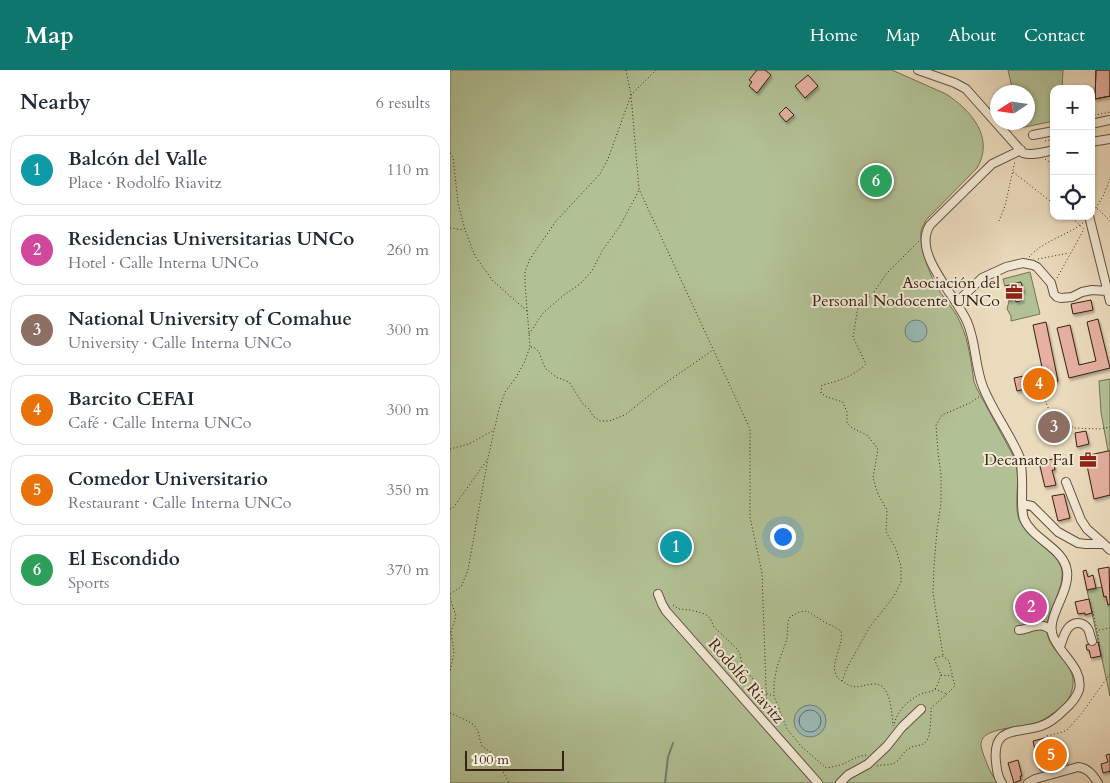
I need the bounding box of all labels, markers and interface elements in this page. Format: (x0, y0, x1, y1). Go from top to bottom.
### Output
text: Map (25, 19, 74, 52)
text: Home (810, 23, 858, 48)
text: Map (886, 23, 920, 48)
text: About (948, 23, 996, 48)
text: Contact (1024, 23, 1085, 48)
north arrow (990, 85, 1035, 130)
map controls (1050, 85, 1095, 220)
button: + (1050, 85, 1095, 130)
text: Nearby (20, 88, 91, 117)
text: 6 results (376, 92, 430, 114)
button: − (1050, 130, 1095, 175)
text: Balcón del Valle (68, 146, 208, 172)
text: 1 (33, 159, 41, 181)
text: 110 m (387, 159, 429, 181)
pin: 6 (860, 162, 892, 200)
text: Place · Rodolfo Riavitz (68, 172, 222, 194)
button: locate (1050, 175, 1095, 220)
text: Residencias Universitarias UNCo (68, 226, 354, 252)
text: 2 (33, 239, 41, 261)
text: 260 m (387, 239, 429, 261)
text: Hotel · Calle Interna UNCo (68, 252, 259, 274)
place label: Asociación del Personal Nodocente UNCo (812, 272, 1000, 312)
office icon: Asociación del Personal Nodocente UNCo (1004, 282, 1024, 302)
text: National University of Comahue (68, 306, 352, 332)
text: 3 (33, 319, 41, 341)
text: 300 m (387, 319, 429, 341)
text: University · Calle Interna UNCo (68, 332, 291, 354)
pin: 4 (1023, 365, 1055, 403)
text: Barcito CEFAI (68, 386, 194, 412)
text: 4 (33, 399, 41, 421)
text: 300 m (387, 399, 429, 421)
pin: 3 (1038, 408, 1070, 446)
text: Café · Calle Interna UNCo (68, 412, 251, 434)
place label: Decanato FaI (984, 449, 1074, 471)
office icon: Decanato FaI (1078, 450, 1098, 470)
text: Comedor Universitario (68, 466, 268, 492)
text: 5 (33, 479, 41, 501)
text: 350 m (387, 479, 429, 501)
text: Restaurant · Calle Interna UNCo (68, 492, 291, 514)
your location (770, 524, 796, 550)
pin: 1 (660, 528, 692, 566)
text: El Escondido (68, 546, 180, 572)
text: 6 (33, 559, 41, 581)
text: 370 m (387, 559, 429, 581)
text: Sports (68, 572, 109, 594)
pin: 2 (1015, 588, 1047, 626)
street label: Rodolfo Riavitz (703, 634, 789, 728)
pin: 5 (1035, 736, 1067, 774)
scale bar (465, 748, 564, 771)
text: 100 m (472, 750, 509, 769)

